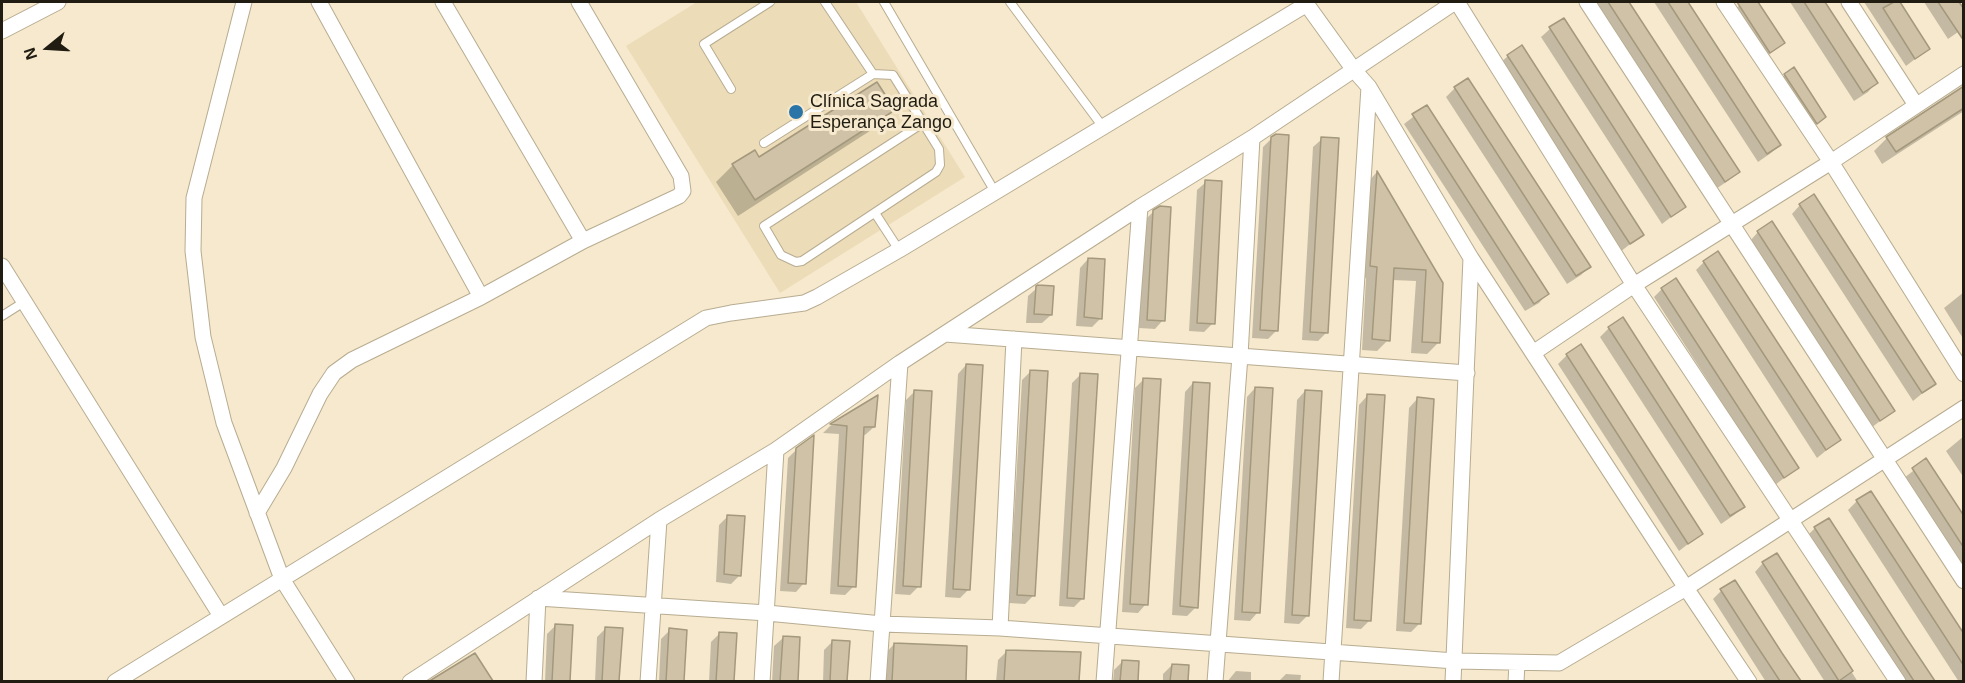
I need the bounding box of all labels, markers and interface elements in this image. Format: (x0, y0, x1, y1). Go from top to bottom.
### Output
north arrow (18, 18, 78, 78)
text: N (21, 46, 40, 62)
place label: Clínica Sagrada Esperança Zango (810, 91, 952, 134)
marker: Clínica Sagrada Esperança Zango (787, 103, 805, 121)

